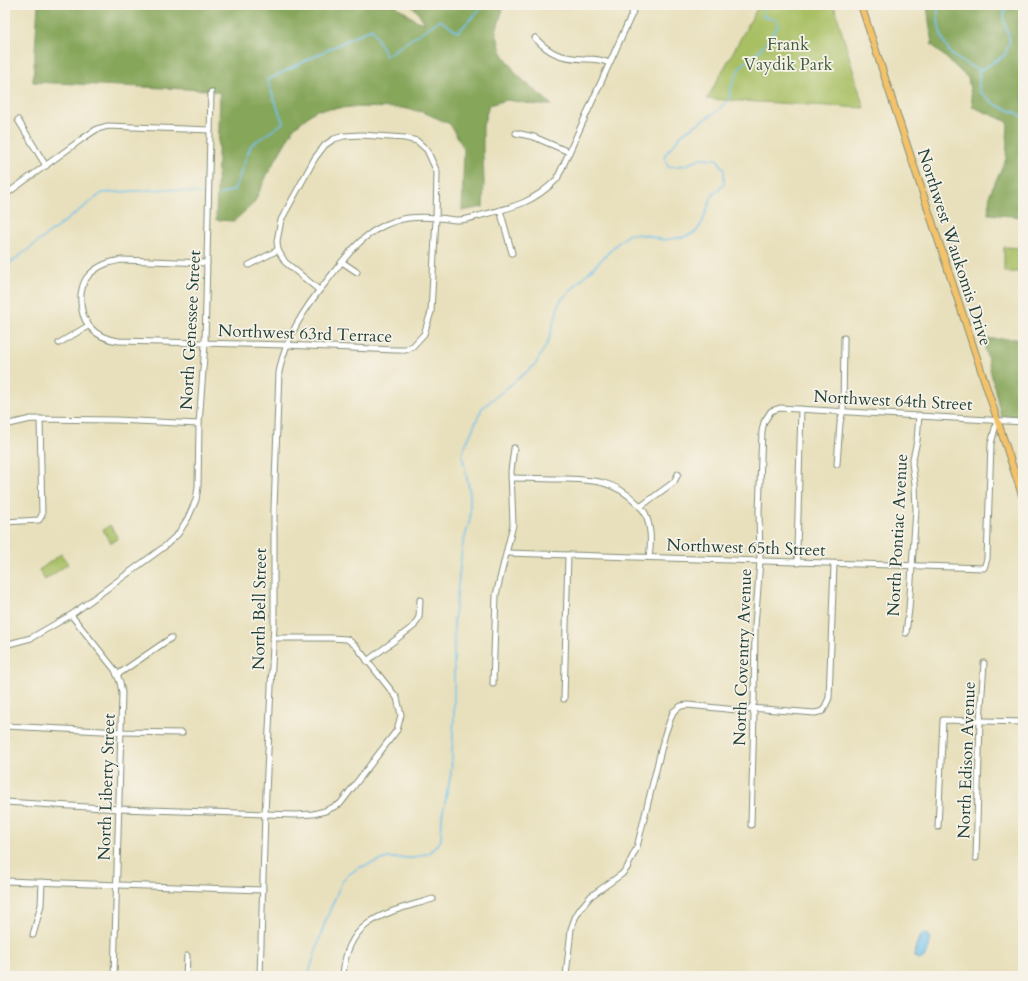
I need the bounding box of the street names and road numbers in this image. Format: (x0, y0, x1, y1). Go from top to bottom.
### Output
street label: Northwest Waukomis Drive (912, 146, 997, 349)
street label: North Genessee Street (175, 249, 206, 411)
street label: Northwest 63rd Terrace (218, 319, 392, 348)
street label: Northwest 64th Street (813, 385, 974, 416)
street label: North Pontiac Avenue (882, 453, 913, 617)
street label: Northwest 65th Street (666, 533, 827, 562)
street label: North Bell Street (247, 547, 272, 670)
street label: North Coventry Avenue (728, 568, 757, 746)
street label: North Edison Avenue (952, 681, 981, 839)
street label: North Liberty Street (92, 712, 121, 861)

